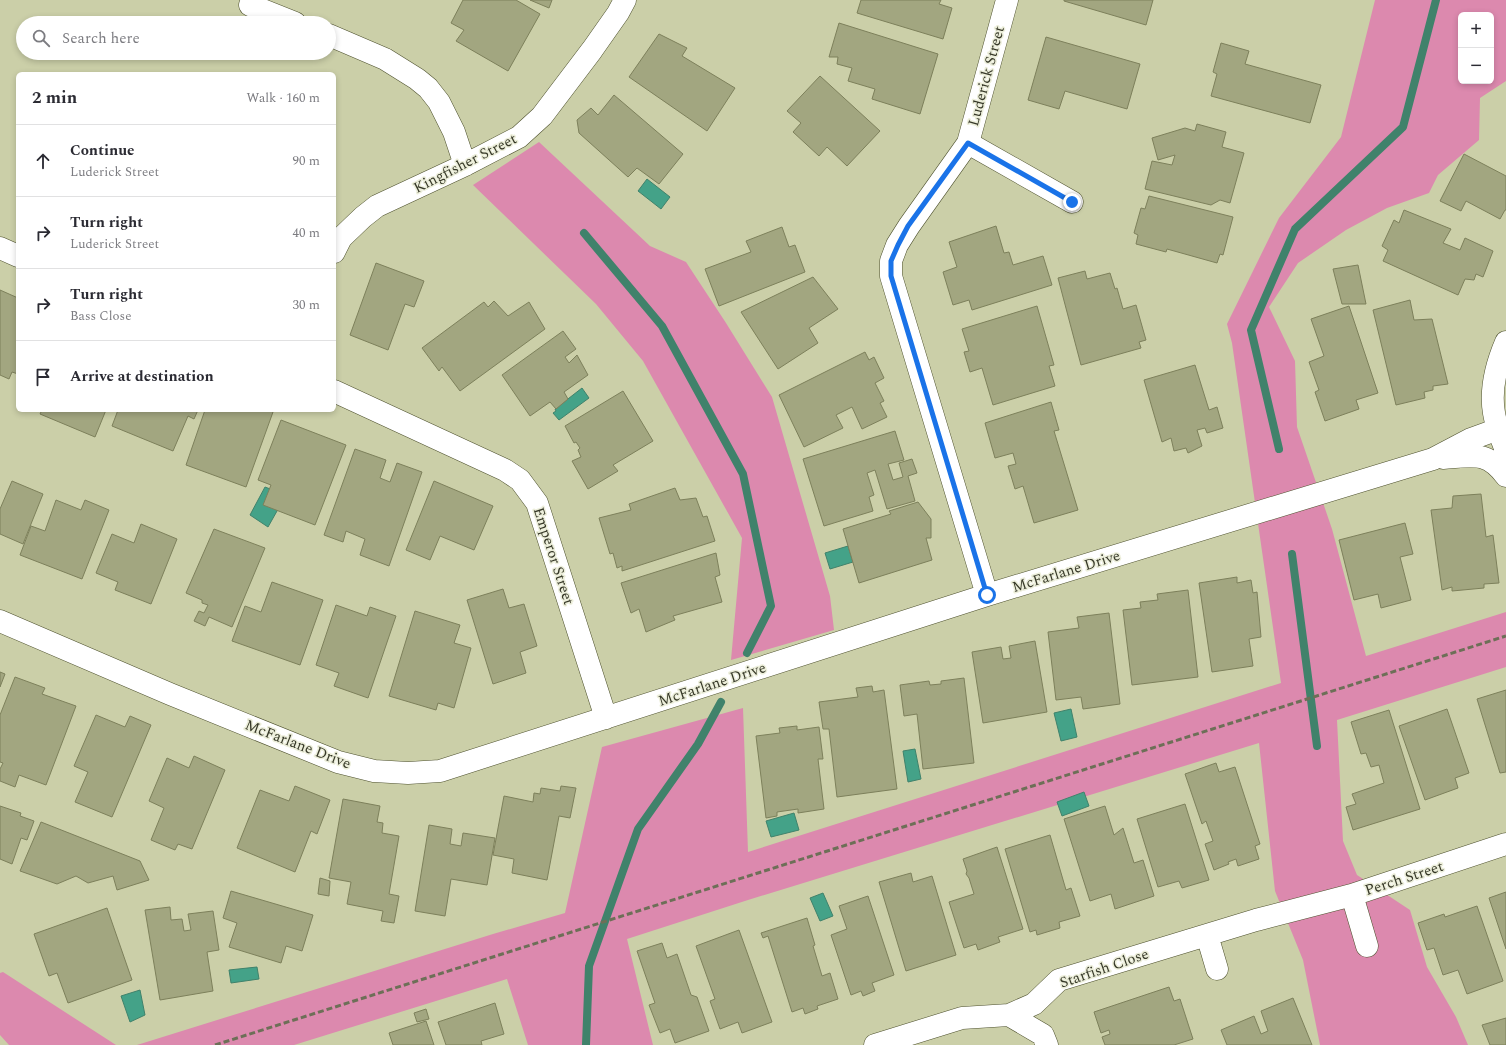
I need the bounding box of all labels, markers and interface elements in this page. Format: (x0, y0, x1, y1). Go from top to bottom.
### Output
map controls (1458, 12, 1494, 84)
button: + (1458, 12, 1494, 48)
search box (16, 16, 336, 60)
street label: Luderick Street (962, 23, 1011, 129)
icon: search (30, 27, 52, 49)
text: Search here (62, 27, 140, 50)
button: − (1458, 48, 1494, 84)
text: 2 min (32, 85, 77, 111)
text: Walk · 160 m (246, 88, 320, 108)
street label: Kingfisher Street (409, 127, 521, 199)
text: Continue (70, 139, 135, 162)
icon: ahead (32, 150, 54, 172)
text: 90 m (293, 151, 320, 171)
text: Luderick Street (70, 162, 159, 182)
route end (1063, 193, 1081, 211)
text: Turn right (70, 211, 143, 234)
icon: right (32, 222, 54, 244)
text: 40 m (293, 223, 320, 243)
text: Luderick Street (70, 234, 159, 254)
text: Turn right (70, 283, 143, 306)
icon: right (32, 294, 54, 316)
text: 30 m (293, 295, 320, 315)
text: Bass Close (70, 306, 131, 326)
text: Arrive at destination (70, 365, 214, 388)
icon: arrive (32, 366, 54, 388)
street label: Emperor Street (527, 504, 580, 608)
street label: McFarlane Drive (1009, 544, 1123, 599)
route start (978, 586, 996, 604)
street label: McFarlane Drive (655, 656, 769, 713)
street label: McFarlane Drive (241, 714, 354, 775)
street label: Perch Street (1362, 855, 1446, 902)
street label: Starfish Close (1057, 942, 1152, 994)

